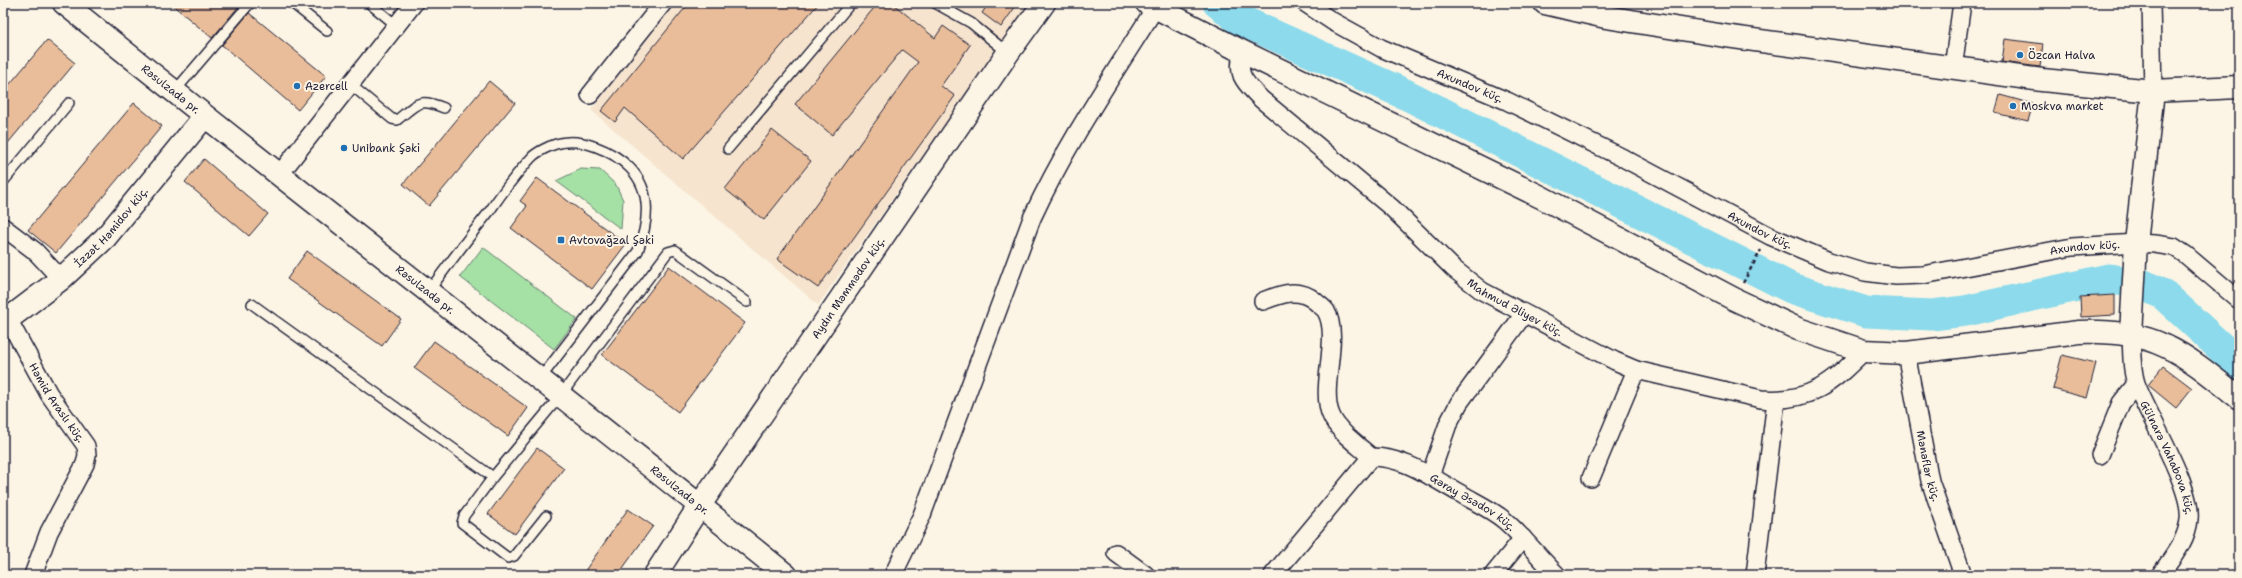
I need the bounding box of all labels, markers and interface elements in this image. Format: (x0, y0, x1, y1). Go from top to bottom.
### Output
place label: Özcan Halva (2028, 48, 2095, 63)
marker: Özcan Halva (2015, 50, 2025, 60)
street label: Rəsulzadə pr. (138, 61, 203, 117)
street label: Axundov küç. (1435, 65, 1506, 106)
place label: Azercell (305, 79, 348, 94)
marker: Azercell (292, 81, 302, 91)
place label: Moskva market (2021, 99, 2104, 114)
marker: Moskva market (2008, 101, 2018, 111)
place label: Unibank Şəki (352, 141, 420, 156)
marker: Unibank Şəki (339, 143, 349, 153)
street label: İzzət Həmidov küç. (71, 184, 151, 270)
street label: Axundov küç. (1725, 207, 1795, 252)
place label: Avtovağzal Şəki (569, 233, 654, 248)
street label: Aydın Məmmədov küç. (808, 234, 888, 342)
marker: Avtovağzal Şəki (556, 235, 566, 245)
street label: Axundov küç. (2048, 237, 2120, 259)
street label: Rəsulzadə pr. (393, 261, 458, 317)
street label: Mahmud Əliyev küç. (1464, 275, 1565, 340)
street label: Həmid Araslı küç. (26, 360, 89, 446)
street label: Gülnarə Vahabova küç. (2137, 398, 2197, 515)
street label: Mənəflər küç. (1913, 429, 1944, 503)
street label: Rəsulzadə pr. (647, 462, 713, 518)
street label: Gəray Əsədov küç. (1427, 470, 1519, 534)

